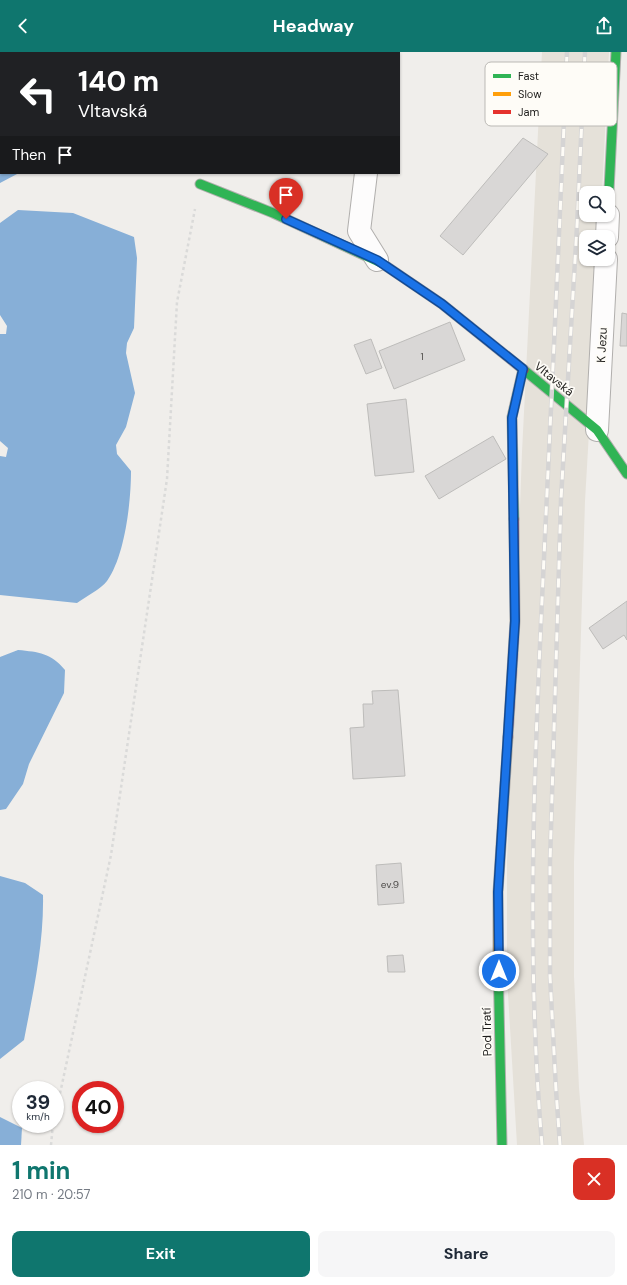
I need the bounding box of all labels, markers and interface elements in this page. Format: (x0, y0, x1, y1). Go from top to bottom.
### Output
text: Headway (273, 14, 354, 38)
icon: back (12, 15, 34, 37)
icon: share (593, 15, 615, 37)
legend (485, 62, 617, 126)
text: 140 m (78, 63, 159, 100)
icon: left (12, 68, 64, 120)
text: Fast (518, 69, 539, 83)
text: Slow (518, 87, 542, 101)
text: Vltavská (78, 99, 147, 123)
text: Jam (518, 105, 539, 119)
icon: arrive (54, 144, 76, 166)
text: Then (12, 145, 46, 165)
pin (269, 178, 303, 219)
icon: arrive (275, 184, 297, 206)
map controls (579, 186, 615, 266)
button: search (579, 186, 615, 222)
button: layers (579, 230, 615, 266)
street label: K Jezu (593, 327, 611, 363)
house number: 1 (420, 350, 424, 363)
street label: Vltavská (531, 358, 577, 400)
house number: ev.9 (381, 878, 399, 891)
position arrow (478, 950, 520, 992)
street label: Pod Tratí (479, 1007, 495, 1056)
speed limit sign: 40 (72, 1081, 124, 1133)
text: 39 (26, 1089, 50, 1115)
text: km/h (26, 1110, 50, 1123)
text: 1 min (12, 1155, 70, 1186)
button: close (573, 1158, 615, 1200)
text: 210 m · 20:57 (12, 1186, 91, 1203)
button: Exit (12, 1231, 310, 1277)
button: Share (318, 1231, 615, 1277)

